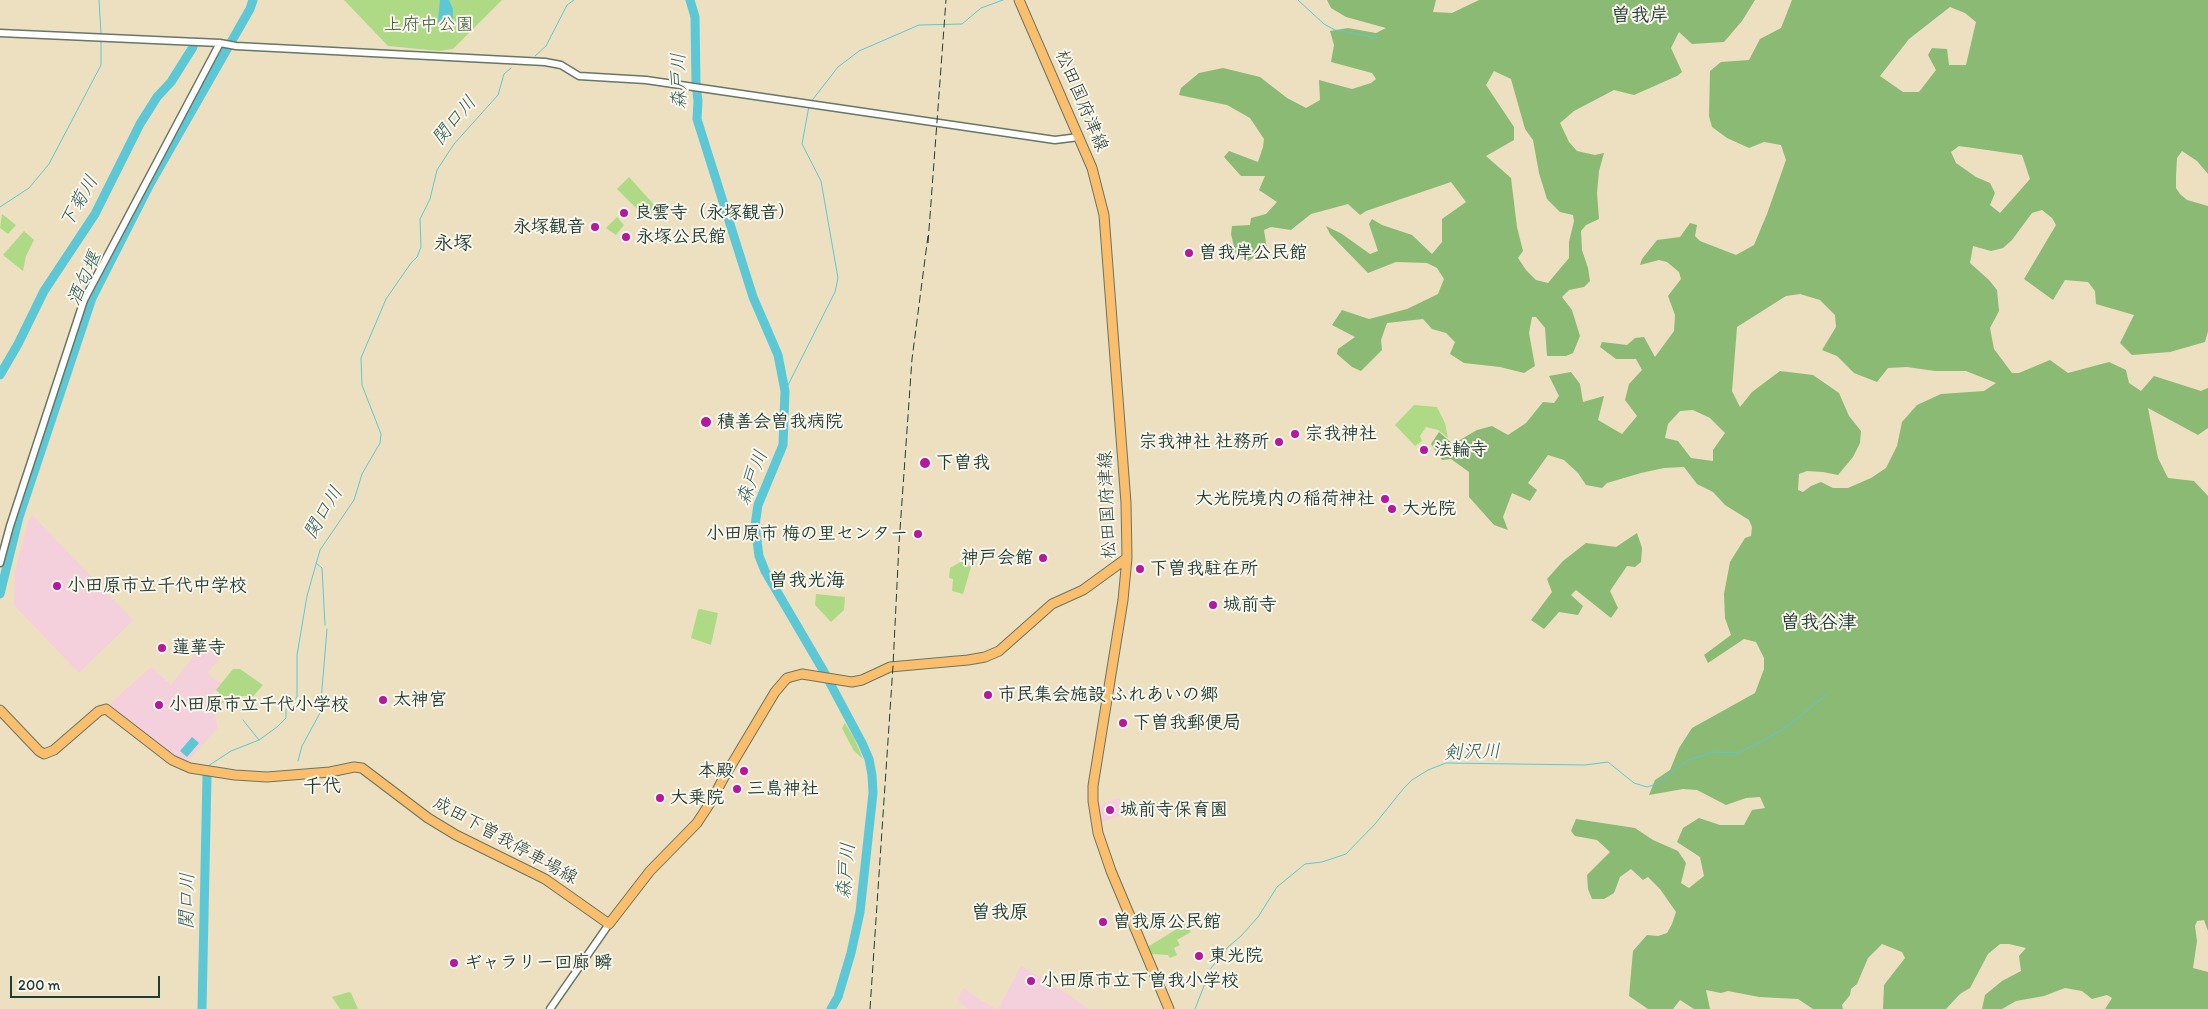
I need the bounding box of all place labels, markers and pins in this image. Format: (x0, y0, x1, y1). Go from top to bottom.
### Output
place label: 良雲寺（永塚観音） (634, 202, 796, 224)
marker: 良雲寺（永塚観音） (618, 207, 630, 219)
place label: 永塚観音 (513, 216, 585, 238)
marker: 永塚観音 (589, 221, 601, 233)
place label: 永塚公民館 (636, 226, 726, 248)
marker: 永塚公民館 (620, 231, 632, 243)
place label: 曽我岸公民館 (1199, 242, 1307, 264)
marker: 曽我岸公民館 (1183, 247, 1195, 259)
place label: 積善会曽我病院 (717, 411, 843, 433)
marker: 積善会曽我病院 (699, 415, 713, 429)
place label: 宗我神社 (1305, 423, 1377, 445)
marker: 宗我神社 (1289, 428, 1301, 440)
place label: 宗我神社 社務所 (1139, 431, 1269, 453)
marker: 宗我神社 社務所 (1273, 436, 1285, 448)
place label: 法輪寺 (1434, 439, 1488, 461)
marker: 法輪寺 (1418, 444, 1430, 456)
place label: 下曽我 (936, 452, 990, 474)
marker: 下曽我 (918, 456, 932, 470)
place label: 大光院境内の稲荷神社 (1195, 488, 1375, 510)
marker: 大光院境内の稲荷神社 (1379, 493, 1391, 505)
place label: 大光院 (1402, 498, 1456, 520)
marker: 大光院 (1386, 503, 1398, 515)
place label: 小田原市 梅の里センター (706, 523, 908, 545)
marker: 小田原市 梅の里センター (912, 528, 924, 540)
place label: 神戸会館 (961, 547, 1033, 569)
marker: 神戸会館 (1037, 552, 1049, 564)
place label: 下曽我駐在所 (1150, 558, 1258, 580)
marker: 下曽我駐在所 (1134, 563, 1146, 575)
place label: 小田原市立千代中学校 (67, 575, 247, 597)
marker: 小田原市立千代中学校 (51, 580, 63, 592)
place label: 城前寺 (1223, 594, 1277, 616)
marker: 城前寺 (1207, 599, 1219, 611)
place label: 蓮華寺 (172, 637, 226, 659)
marker: 蓮華寺 (156, 642, 168, 654)
place label: 市民集会施設 ふれあいの郷 (998, 684, 1218, 706)
place label: 太神宮 (393, 689, 447, 711)
marker: 市民集会施設 ふれあいの郷 (982, 689, 994, 701)
place label: 小田原市立千代小学校 (169, 694, 349, 716)
marker: 太神宮 (377, 694, 389, 706)
marker: 小田原市立千代小学校 (153, 699, 165, 711)
place label: 下曽我郵便局 (1133, 712, 1241, 734)
marker: 下曽我郵便局 (1117, 717, 1129, 729)
place label: 本殿 (698, 760, 734, 782)
marker: 本殿 (738, 765, 750, 777)
place label: 三島神社 (747, 778, 819, 800)
marker: 三島神社 (731, 783, 743, 795)
place label: 大乗院 (670, 787, 724, 809)
marker: 大乗院 (654, 792, 666, 804)
place label: 城前寺保育園 (1120, 799, 1228, 821)
marker: 城前寺保育園 (1104, 804, 1116, 816)
place label: 曽我原公民館 (1113, 911, 1221, 933)
marker: 曽我原公民館 (1097, 916, 1109, 928)
place label: 東光院 (1209, 945, 1263, 967)
marker: 東光院 (1193, 950, 1205, 962)
place label: ギャラリー回廊 瞬 (464, 952, 612, 974)
marker: ギャラリー回廊 瞬 (448, 957, 460, 969)
place label: 小田原市立下曽我小学校 (1041, 970, 1239, 992)
marker: 小田原市立下曽我小学校 (1025, 975, 1037, 987)

